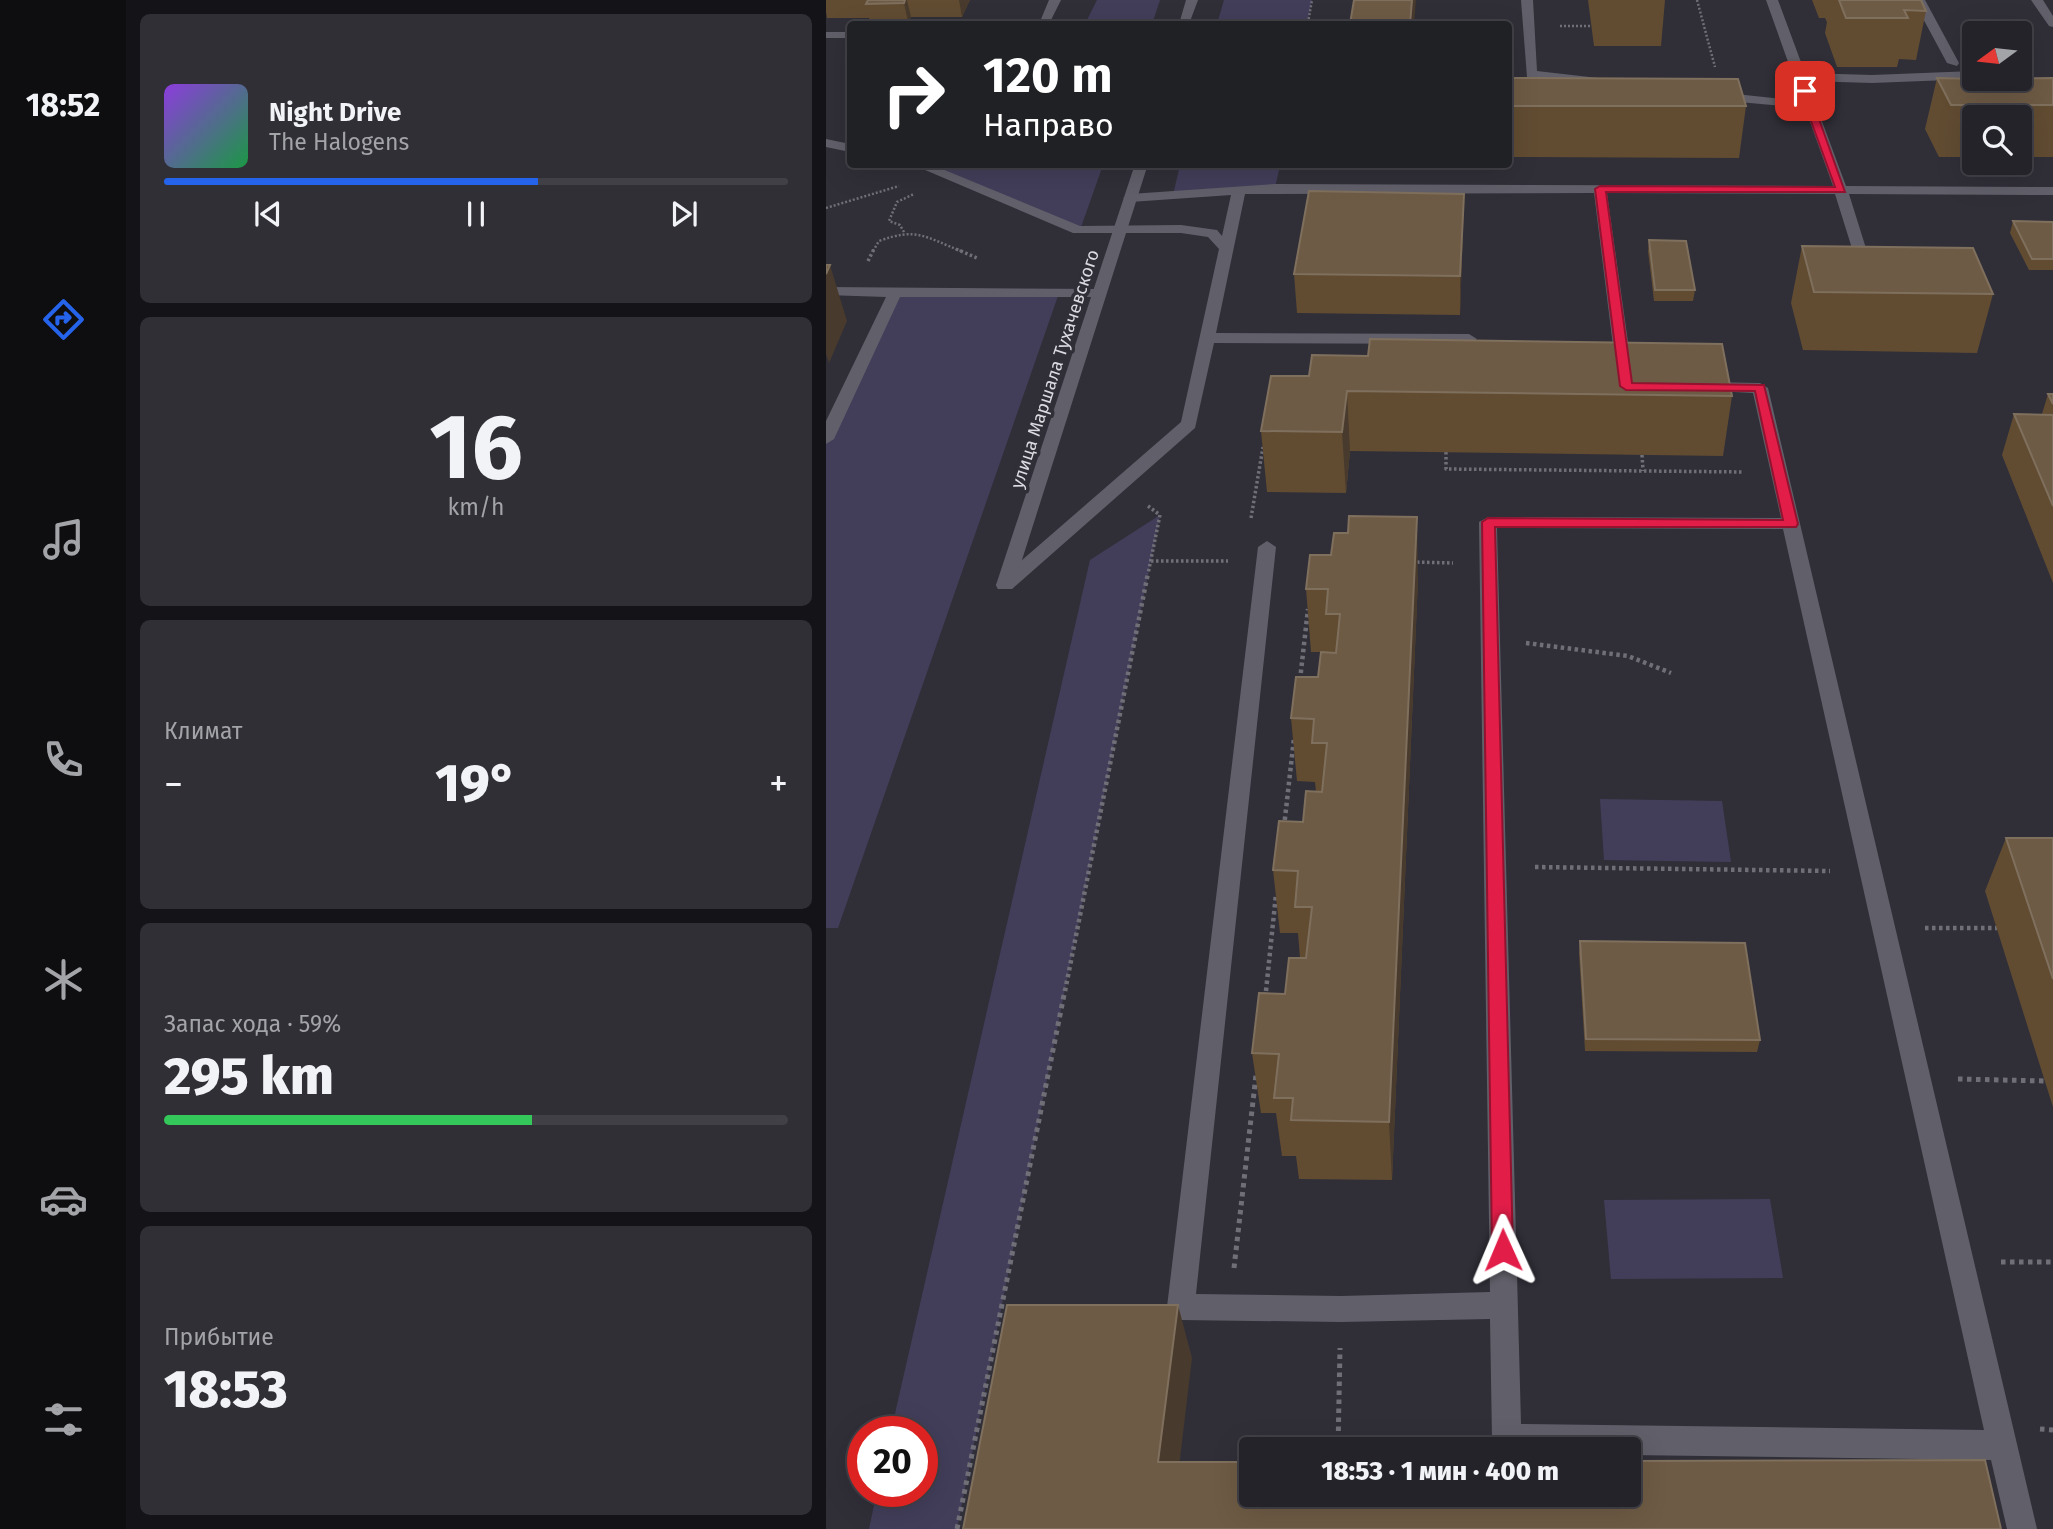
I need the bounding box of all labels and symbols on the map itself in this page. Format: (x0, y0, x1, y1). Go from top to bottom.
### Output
north arrow (1962, 21, 2032, 91)
pin (1775, 61, 1835, 121)
street label: улица Маршала Тухачевского (1006, 247, 1104, 491)
position arrow (1466, 1213, 1540, 1287)
speed limit sign: 20 (847, 1416, 938, 1507)

